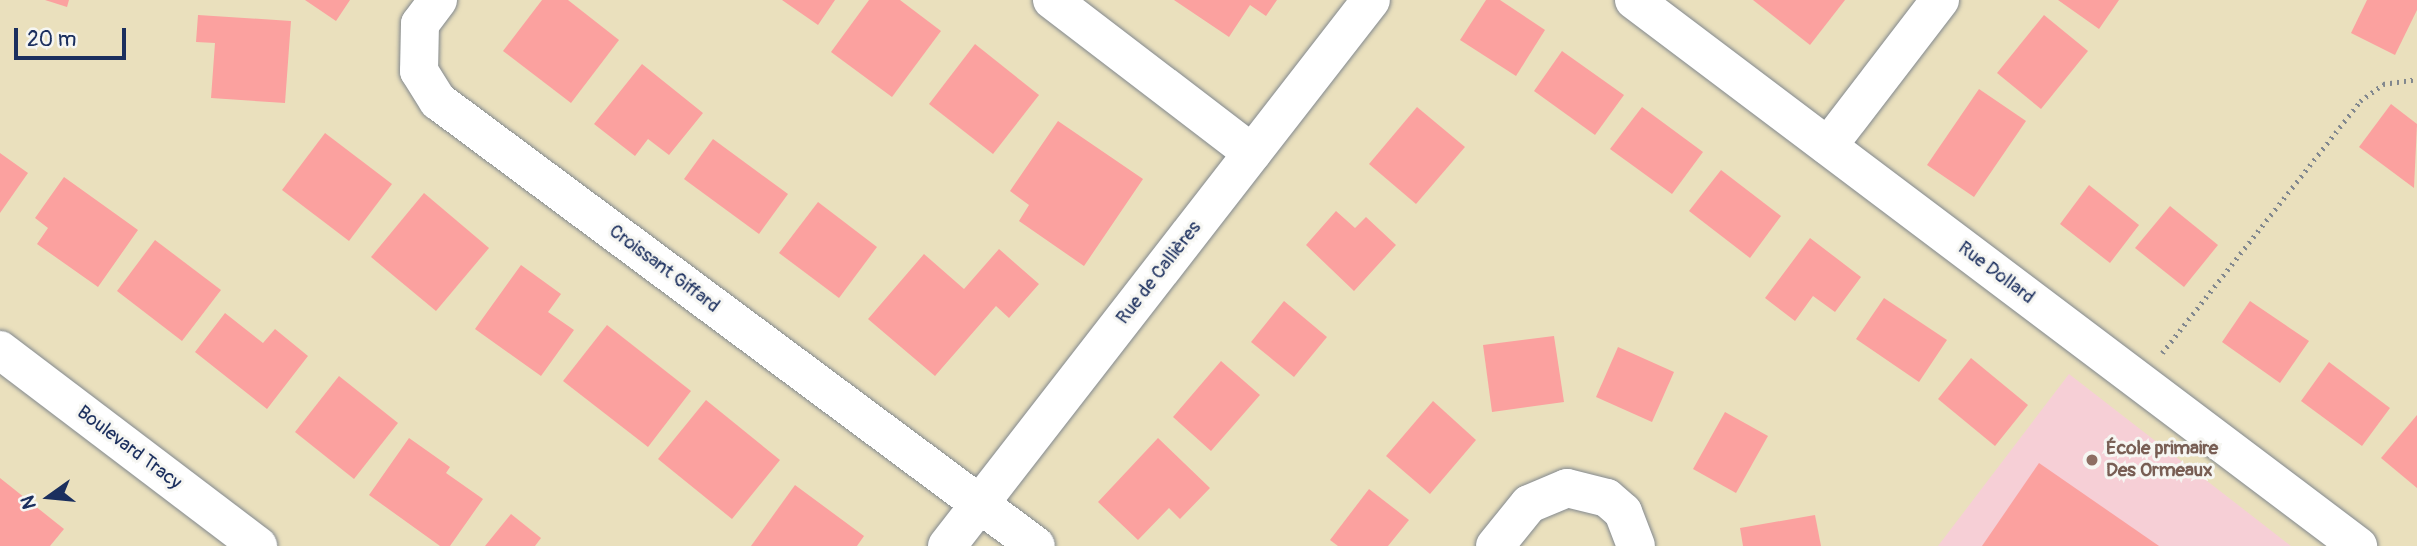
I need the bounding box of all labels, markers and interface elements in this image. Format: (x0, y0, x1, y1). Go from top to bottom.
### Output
scale bar (18, 14, 130, 58)
text: 20 m (27, 26, 76, 53)
street label: Rue de Callières (1112, 217, 1206, 329)
street label: Croissant Giffard (604, 220, 724, 318)
street label: Rue Dollard (1953, 237, 2039, 309)
street label: Boulevard Tracy (72, 401, 186, 495)
place label: École primaire Des Ormeaux (2106, 438, 2218, 482)
marker: École primaire Des Ormeaux (2084, 452, 2100, 468)
north arrow (14, 462, 84, 532)
text: N (15, 493, 42, 512)

